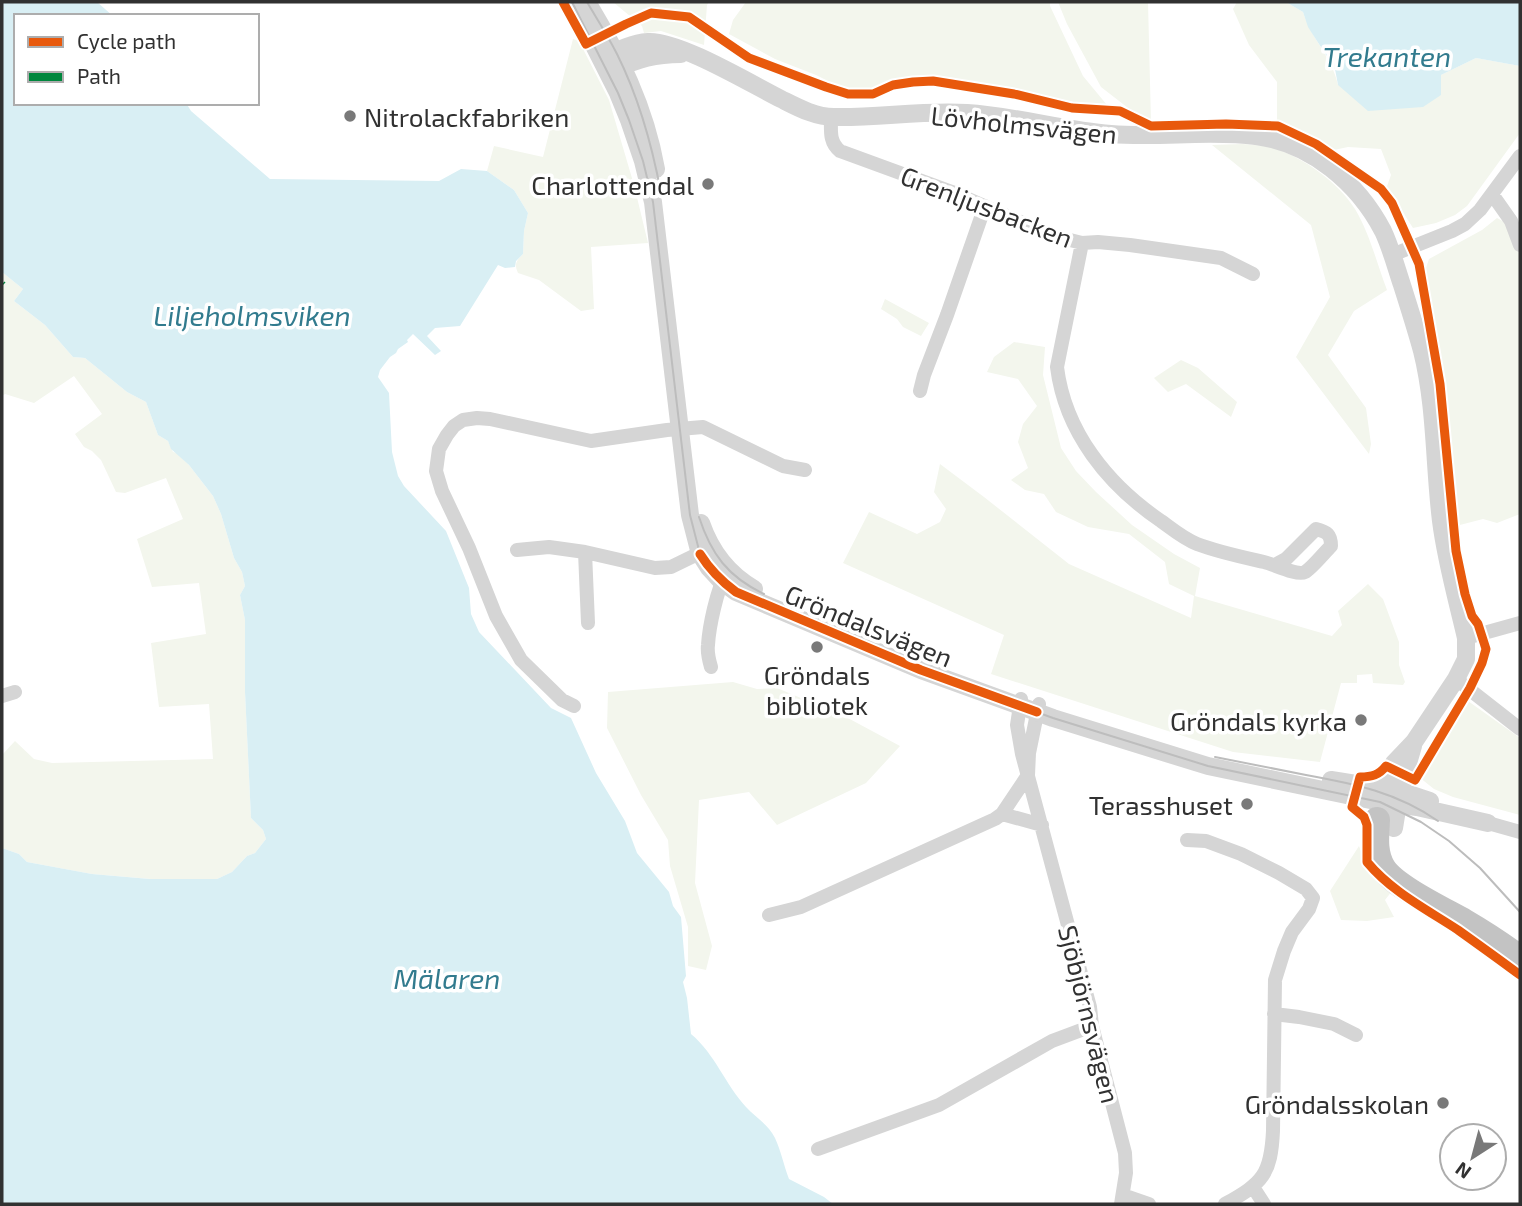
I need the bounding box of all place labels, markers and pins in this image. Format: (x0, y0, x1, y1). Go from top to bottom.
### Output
place label: Nitrolackfabriken (364, 101, 569, 132)
marker: Nitrolackfabriken (342, 108, 358, 124)
place label: Charlottendal (531, 169, 694, 200)
marker: Charlottendal (700, 176, 716, 192)
marker: Gröndals bibliotek (809, 639, 825, 655)
place label: Gröndals bibliotek (764, 659, 870, 720)
place label: Gröndals kyrka (1170, 705, 1347, 736)
marker: Gröndals kyrka (1353, 712, 1369, 728)
place label: Terasshuset (1089, 789, 1233, 820)
marker: Terasshuset (1239, 796, 1255, 812)
place label: Gröndalsskolan (1245, 1088, 1429, 1119)
marker: Gröndalsskolan (1435, 1095, 1451, 1111)

